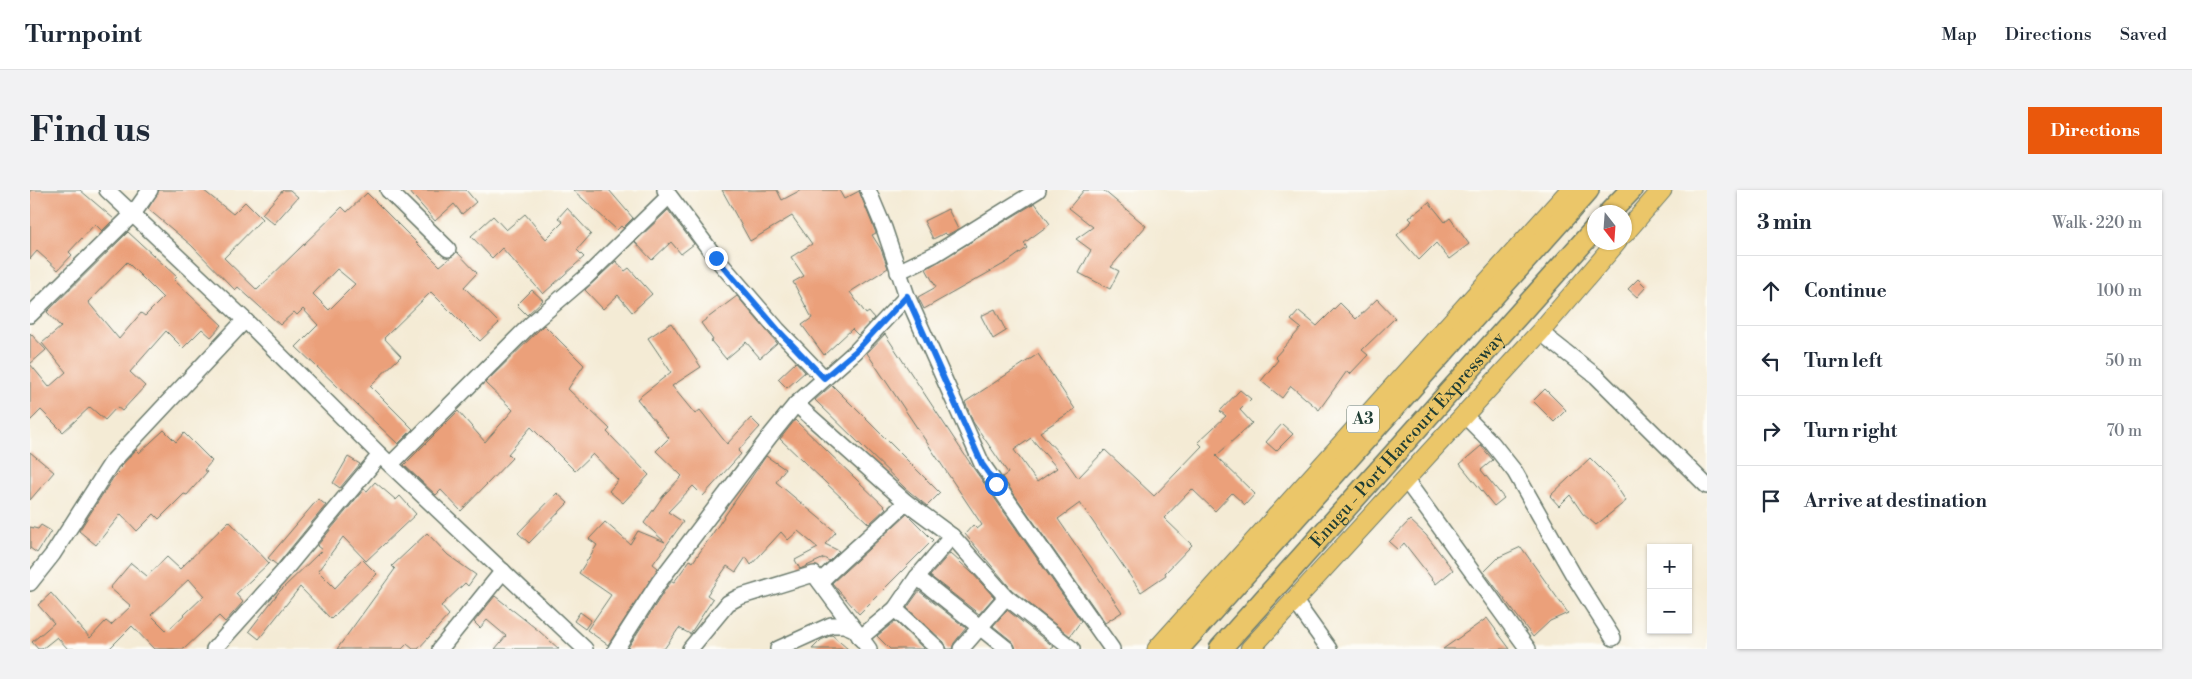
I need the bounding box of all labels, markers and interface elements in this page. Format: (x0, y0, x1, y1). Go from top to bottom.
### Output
text: Turnpoint (25, 20, 142, 50)
text: Map (1941, 23, 1977, 46)
text: Directions (2005, 23, 2092, 46)
text: Saved (2120, 23, 2167, 46)
button: Directions (2028, 107, 2162, 154)
text: Find us (30, 109, 150, 152)
north arrow (1587, 205, 1632, 250)
text: 3 min (1757, 210, 1812, 236)
text: Walk · 220 m (2052, 213, 2142, 233)
route end (705, 247, 728, 270)
icon: ahead (1757, 277, 1785, 305)
text: Continue (1804, 279, 1887, 303)
text: 100 m (2097, 281, 2142, 301)
street label: Enugu - Port Harcourt Expressway (1305, 327, 1509, 552)
icon: left (1757, 347, 1785, 375)
text: Turn left (1804, 349, 1883, 373)
text: 50 m (2105, 351, 2142, 371)
road number: A3 (1347, 405, 1379, 432)
icon: right (1757, 417, 1785, 445)
text: Turn right (1804, 419, 1897, 443)
text: 70 m (2106, 421, 2142, 441)
route start (985, 473, 1008, 496)
icon: arrive (1757, 487, 1785, 515)
text: Arrive at destination (1804, 489, 1987, 513)
map controls (1647, 544, 1692, 634)
button: + (1647, 544, 1692, 589)
button: − (1647, 589, 1692, 634)

